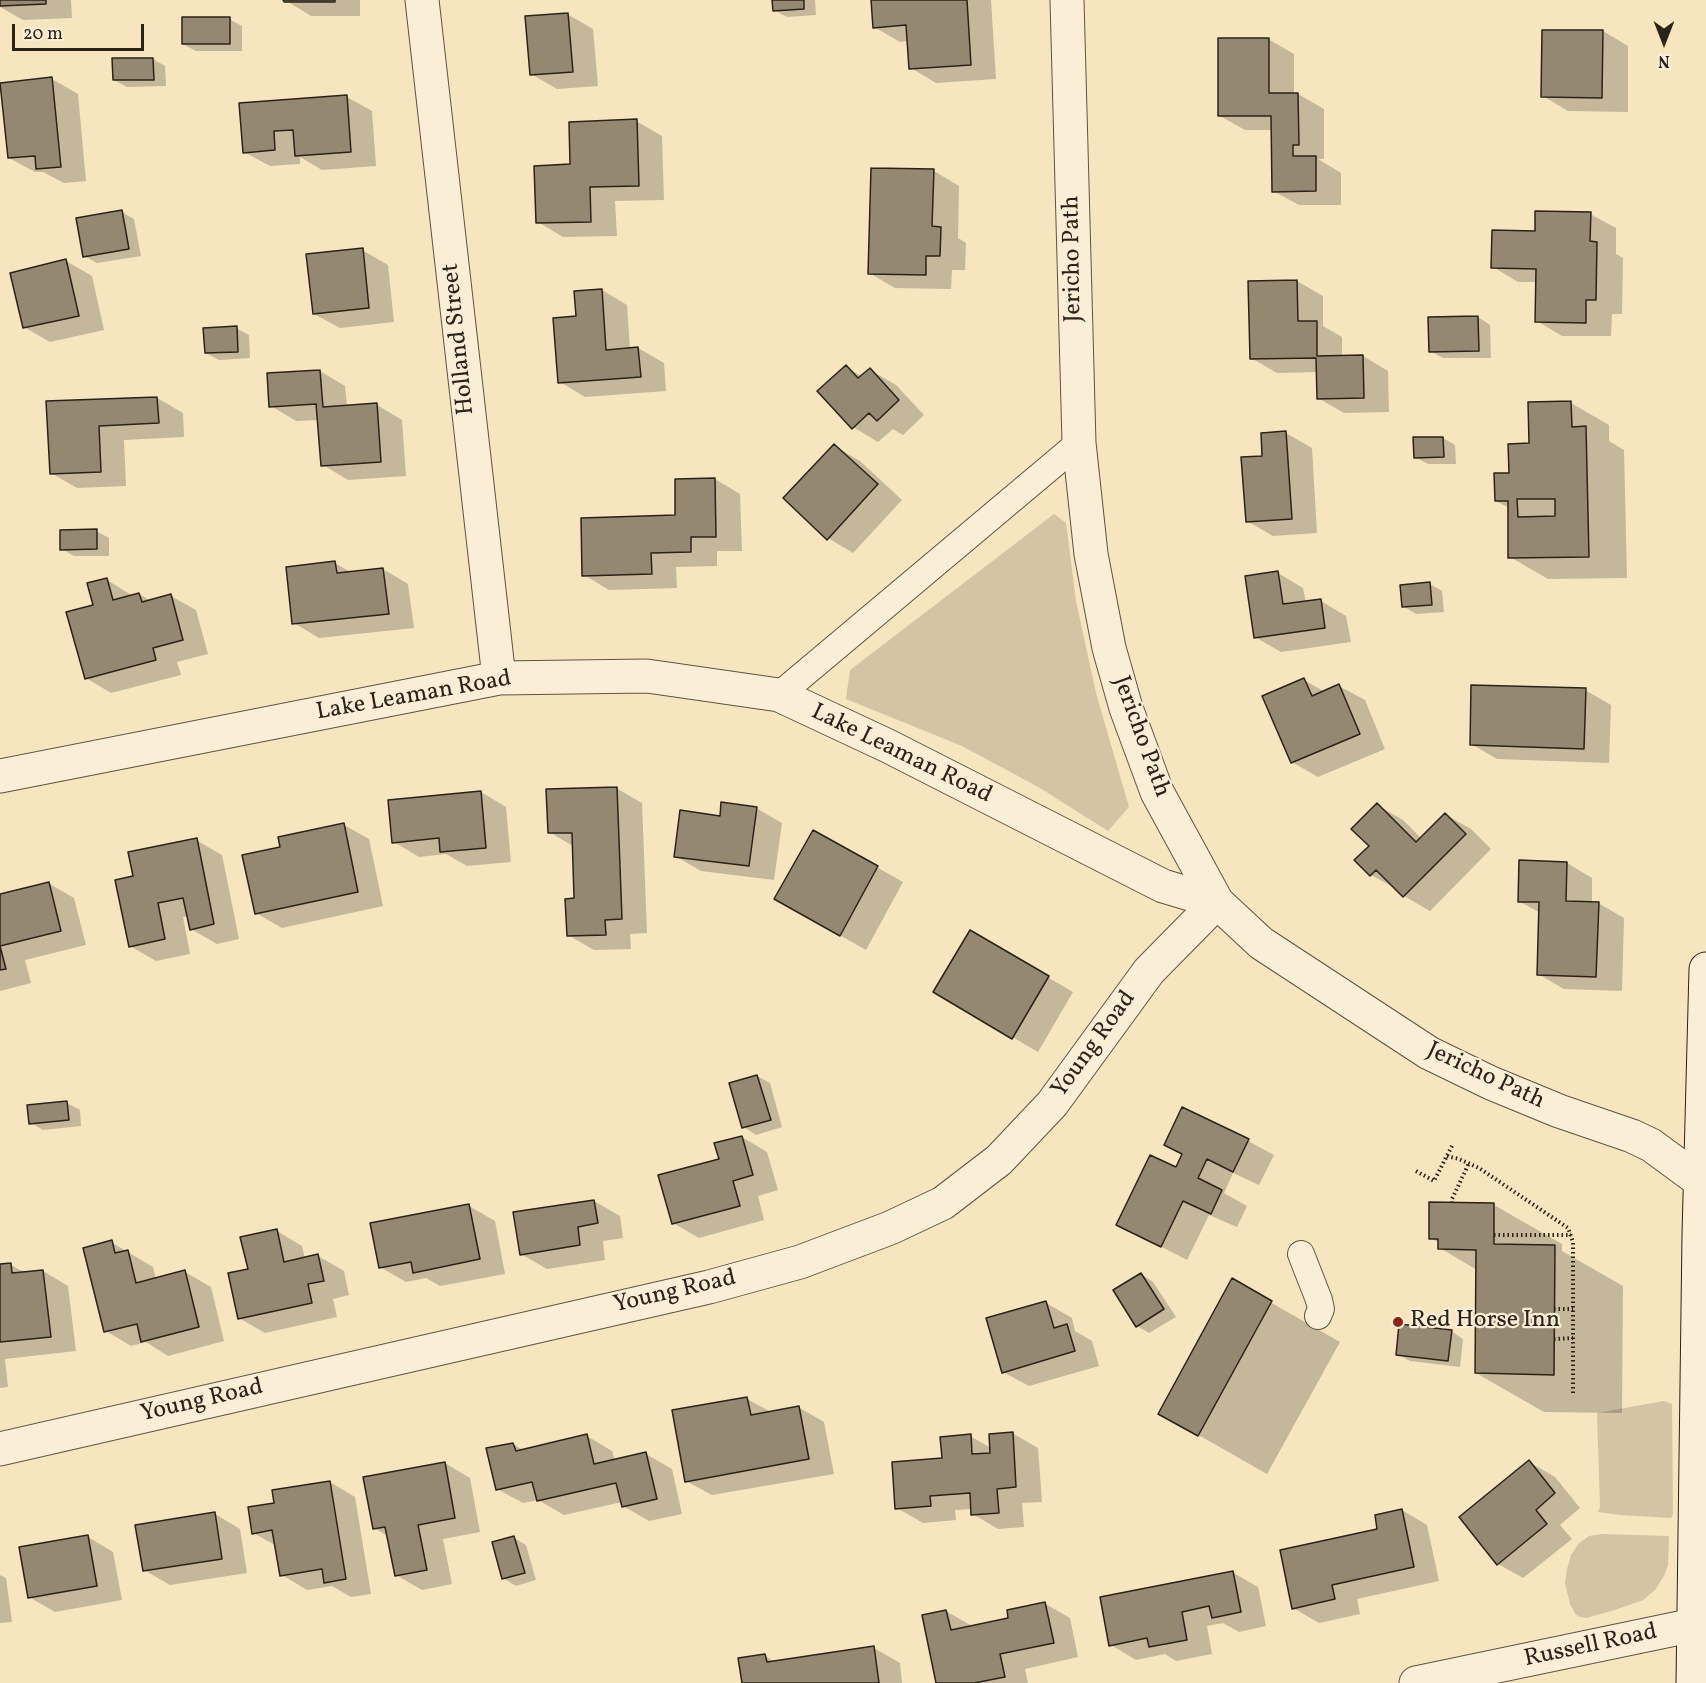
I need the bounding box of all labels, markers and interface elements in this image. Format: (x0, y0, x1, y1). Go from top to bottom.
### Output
scale bar (15, 12, 147, 50)
north arrow (1634, 12, 1694, 72)
text: 20 m (23, 22, 63, 47)
text: N (1658, 49, 1670, 71)
street label: Jericho Path (1058, 195, 1090, 323)
street label: Holland Street (438, 262, 482, 416)
street label: Lake Leaman Road (314, 666, 514, 728)
street label: Jericho Path (1105, 672, 1175, 802)
street label: Lake Leaman Road (806, 699, 996, 811)
street label: Young Road (1047, 986, 1143, 1104)
street label: Jericho Path (1421, 1037, 1549, 1117)
street label: Young Road (611, 1265, 739, 1321)
place label: Red Horse Inn (1410, 1308, 1560, 1336)
marker: Red Horse Inn (1391, 1315, 1405, 1329)
street label: Young Road (138, 1374, 266, 1430)
street label: Russell Road (1522, 1619, 1660, 1675)

